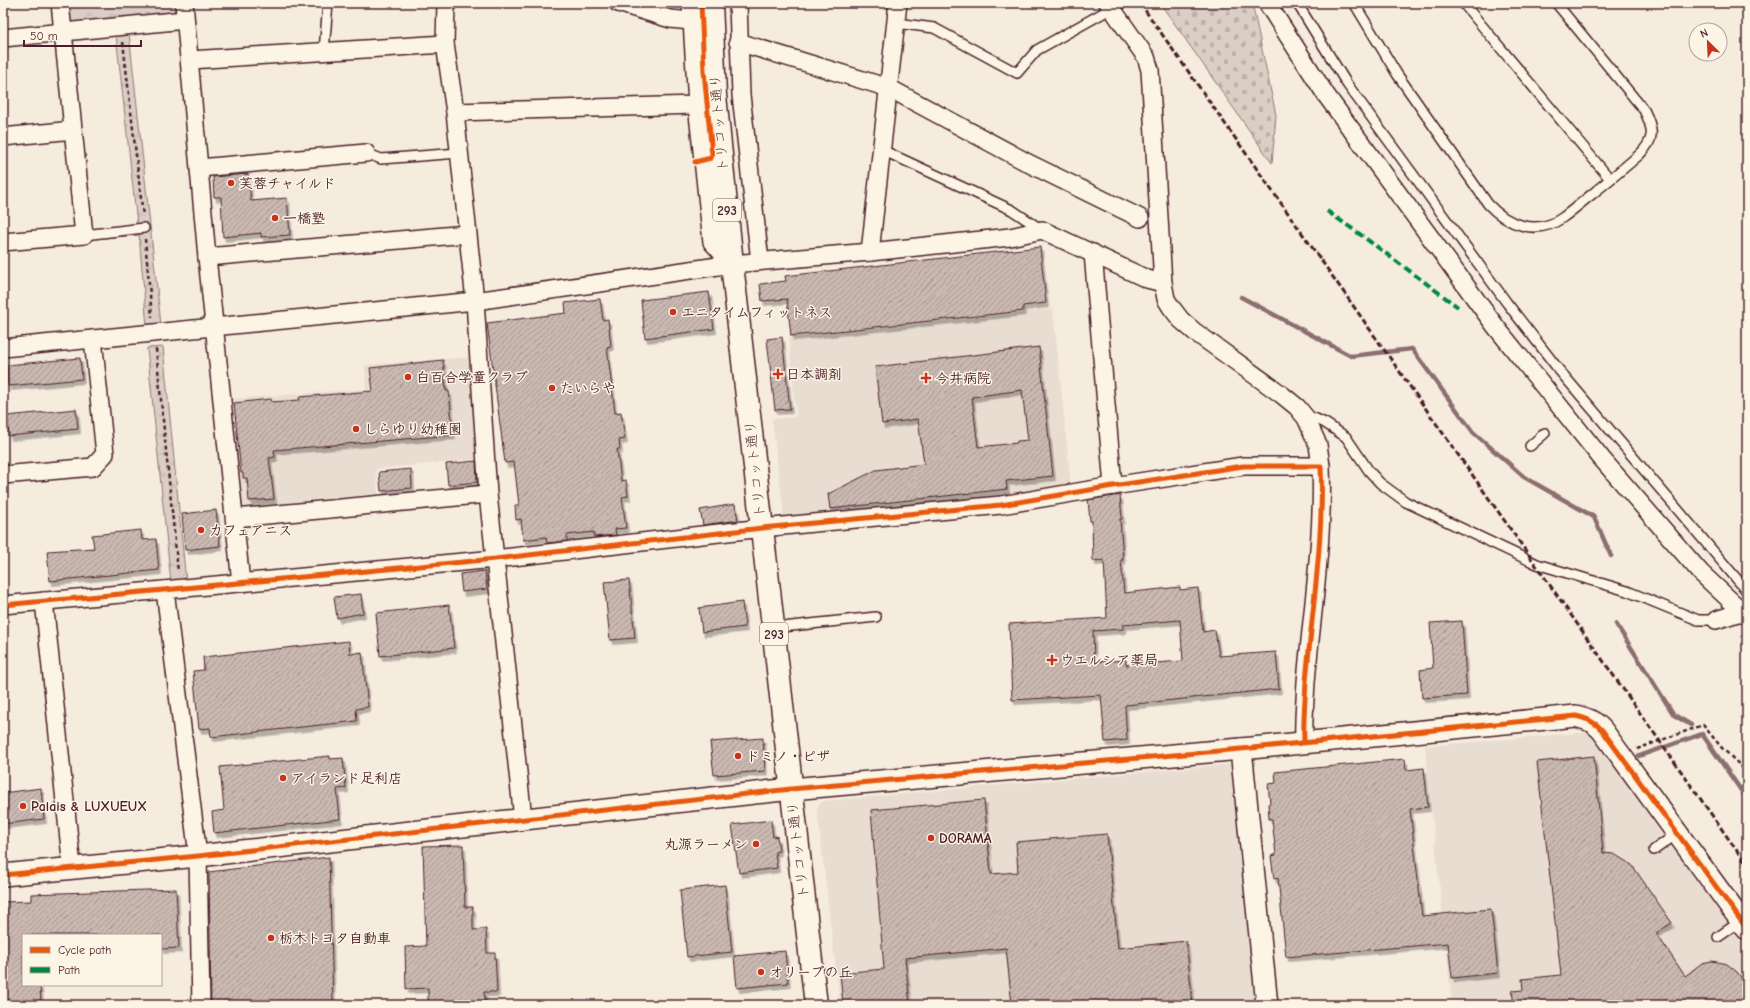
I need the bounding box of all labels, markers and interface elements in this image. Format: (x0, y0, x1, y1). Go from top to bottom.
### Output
scale bar (24, 22, 141, 48)
north arrow (1688, 22, 1728, 62)
text: N (1698, 26, 1710, 41)
text: 50 m (30, 29, 58, 43)
street label: トリコット通り (706, 73, 732, 173)
place label: 芙蓉チャイルド (239, 175, 336, 192)
marker: 芙蓉チャイルド (226, 178, 236, 188)
road number: 293 (713, 199, 741, 221)
place label: 一橋塾 (283, 210, 325, 227)
marker: 一橋塾 (270, 213, 280, 223)
place label: エニタイムフィットネス (681, 304, 832, 321)
marker: エニタイムフィットネス (668, 307, 678, 317)
place label: 日本調剤 (786, 366, 842, 383)
place label: 白百合学童クラブ (416, 369, 528, 386)
marker: 日本調剤 (773, 369, 783, 379)
place label: 今井病院 (935, 370, 991, 387)
marker: 白百合学童クラブ (403, 372, 413, 382)
marker: 今井病院 (920, 372, 932, 384)
place label: たいらや (560, 380, 616, 397)
marker: たいらや (547, 383, 557, 393)
street label: トリコット通り (741, 419, 769, 519)
place label: しらゆり幼稚園 (364, 421, 462, 438)
marker: しらゆり幼稚園 (351, 424, 361, 434)
place label: カフェアニス (209, 522, 292, 539)
marker: カフェアニス (196, 525, 206, 535)
road number: 293 (760, 623, 788, 645)
place label: ウエルシア薬局 (1060, 652, 1158, 669)
marker: ウエルシア薬局 (1047, 655, 1057, 665)
place label: ドミノ・ピザ (746, 748, 830, 765)
marker: ドミノ・ピザ (733, 751, 743, 761)
place label: アイランド足利店 (291, 770, 402, 787)
marker: アイランド足利店 (278, 773, 288, 783)
place label: Palais & LUXUEUX (31, 798, 147, 815)
street label: トリコット通り (784, 800, 812, 900)
marker: Palais & LUXUEUX (18, 801, 28, 811)
place label: DORAMA (939, 830, 992, 847)
marker: DORAMA (926, 833, 936, 843)
place label: 丸源ラーメン (664, 836, 748, 853)
marker: 丸源ラーメン (751, 839, 761, 849)
place label: 栃木トヨタ自動車 (279, 930, 391, 947)
marker: 栃木トヨタ自動車 (266, 933, 276, 943)
legend (22, 934, 162, 986)
text: Cycle path (58, 943, 111, 957)
text: Path (58, 963, 80, 977)
place label: オリーブの丘 (769, 964, 852, 981)
marker: オリーブの丘 (756, 967, 766, 977)

